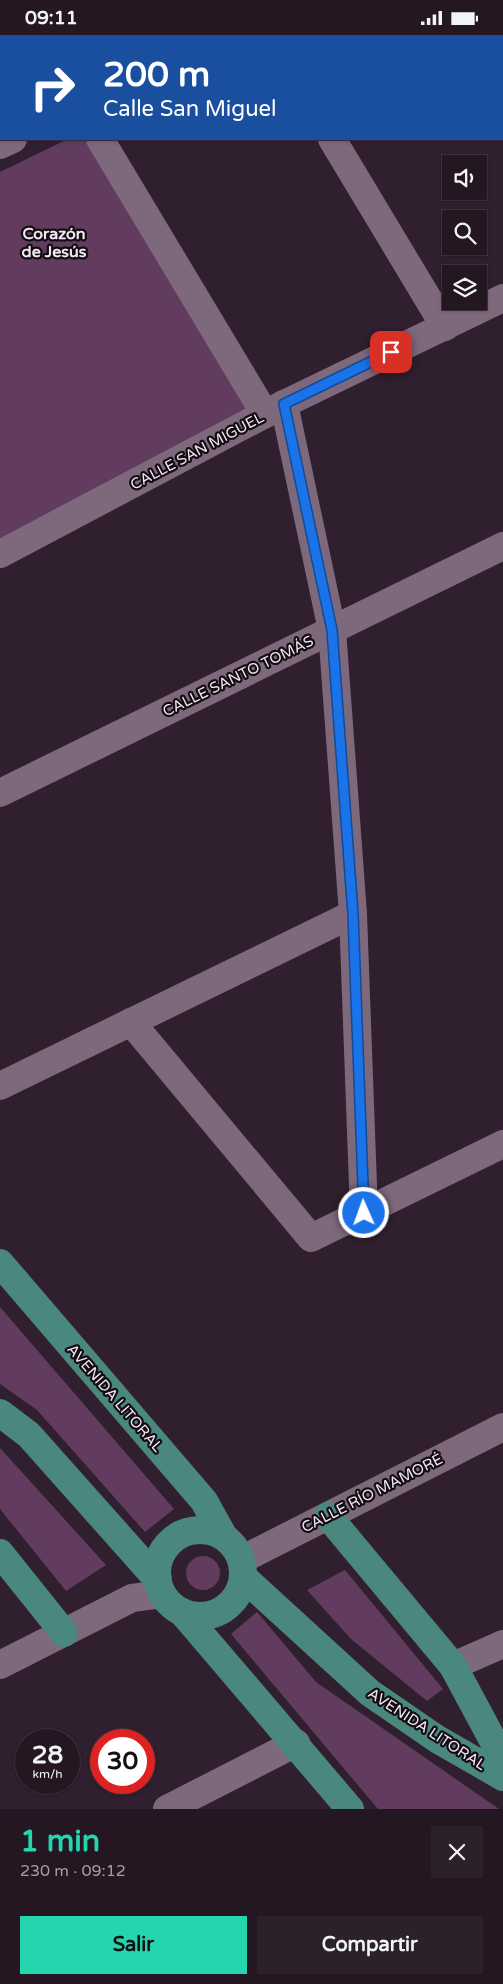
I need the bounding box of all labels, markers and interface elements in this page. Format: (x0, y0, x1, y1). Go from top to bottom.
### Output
text: 09:11 (25, 7, 78, 29)
text: 200 m (103, 54, 210, 96)
icon: right (20, 55, 85, 120)
text: Calle San Miguel (103, 96, 277, 122)
map controls (442, 155, 487, 310)
button: sound (442, 155, 487, 200)
button: search (442, 210, 487, 255)
district label: Corazón de Jesús (22, 224, 87, 262)
button: layers (442, 265, 487, 310)
pin (370, 331, 412, 373)
icon: arrive (377, 338, 405, 366)
street label: CALLE SAN MIGUEL (127, 408, 267, 494)
street label: CALLE SANTO TOMÁS (160, 632, 316, 720)
position arrow (337, 1186, 389, 1238)
street label: AVENIDA LITORAL (63, 1340, 167, 1456)
street label: CALLE RÍO MAMORÉ (298, 1450, 446, 1536)
street label: AVENIDA LITORAL (365, 1684, 490, 1774)
speed limit sign: 30 (90, 1729, 155, 1794)
text: 28 (32, 1740, 63, 1770)
text: km/h (32, 1767, 63, 1781)
text: 1 min (20, 1823, 100, 1860)
button: close (431, 1826, 483, 1878)
text: 230 m · 09:12 (20, 1861, 126, 1881)
button: Salir (20, 1916, 247, 1974)
button: Compartir (257, 1916, 483, 1974)

